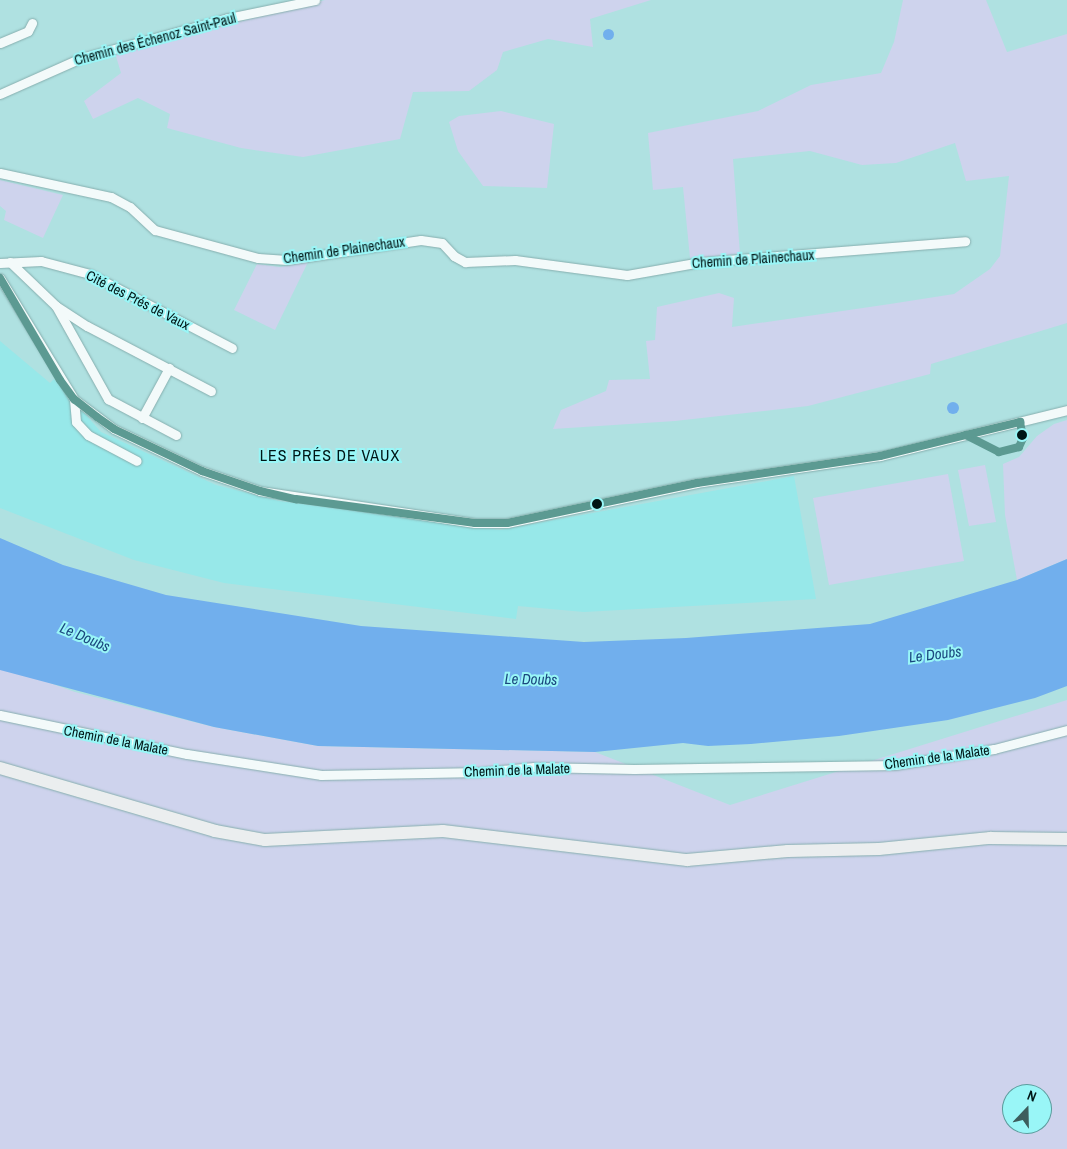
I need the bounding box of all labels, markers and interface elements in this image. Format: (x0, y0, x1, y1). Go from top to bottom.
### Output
street label: Chemin des Échenoz Saint-Paul (72, 9, 238, 69)
street label: Chemin de Plainechaux (282, 233, 406, 267)
street label: Chemin de Plainechaux (691, 246, 815, 272)
street label: Cité des Prés de Vaux (83, 267, 193, 333)
unlabelled marker (1017, 430, 1027, 440)
district label: LES PRÉS DE VAUX (258, 445, 402, 465)
unlabelled marker (592, 499, 602, 509)
water label: Le Doubs (57, 618, 113, 656)
water label: Le Doubs (908, 642, 962, 666)
water label: Le Doubs (505, 670, 557, 688)
street label: Chemin de la Malate (62, 722, 170, 758)
street label: Chemin de la Malate (883, 741, 991, 773)
street label: Chemin de la Malate (464, 760, 570, 780)
north arrow (1002, 1084, 1052, 1134)
text: N (1025, 1086, 1039, 1106)

